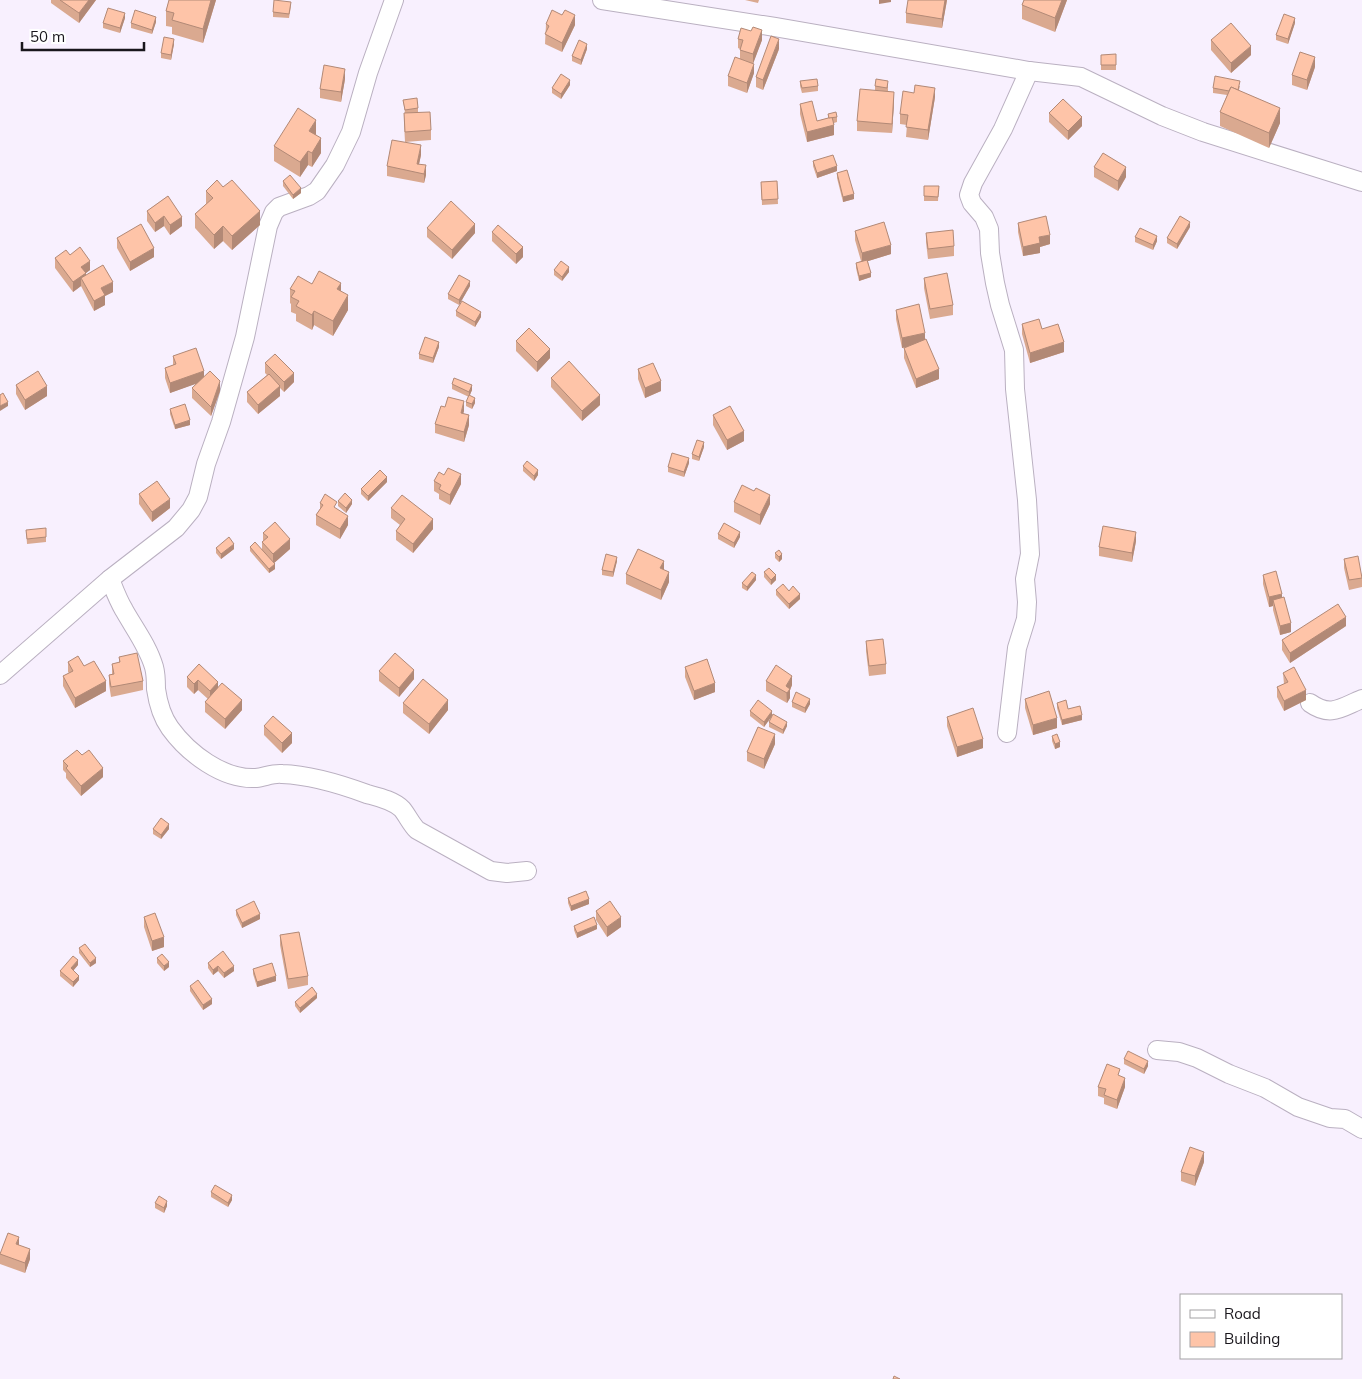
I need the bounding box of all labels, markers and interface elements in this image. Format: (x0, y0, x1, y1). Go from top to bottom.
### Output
scale bar (22, 20, 145, 52)
text: 50 m (30, 27, 65, 46)
legend (1180, 1294, 1342, 1359)
text: Road (1224, 1304, 1261, 1323)
text: Building (1224, 1329, 1280, 1348)

